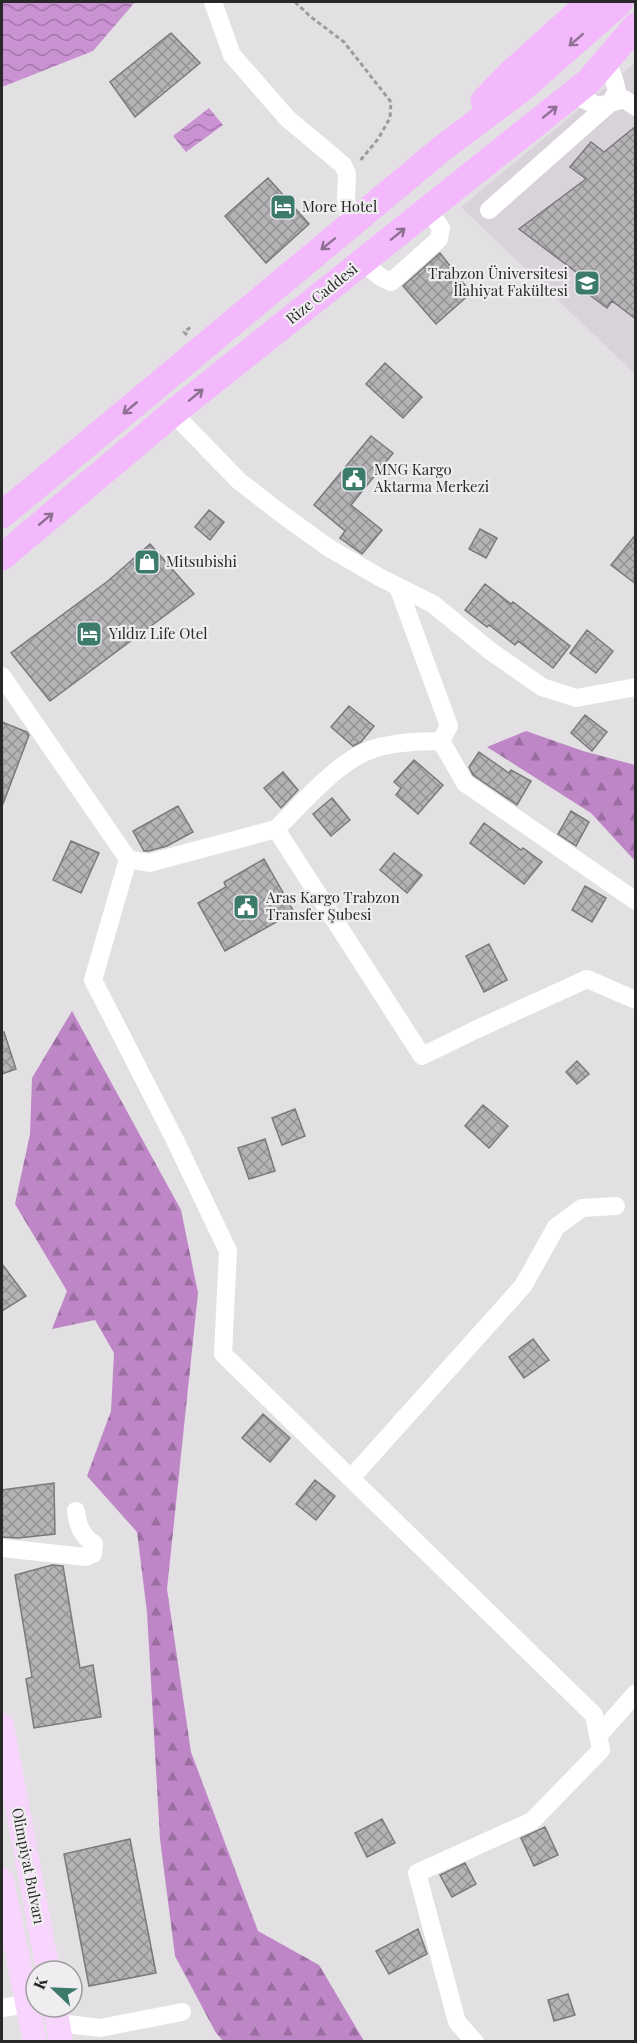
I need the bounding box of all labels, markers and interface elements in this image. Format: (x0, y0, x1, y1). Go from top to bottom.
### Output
one-way arrow (569, 33, 584, 47)
one-way arrow (542, 105, 558, 118)
hotel icon: More Hotel (268, 192, 298, 222)
place label: More Hotel (302, 196, 377, 216)
one-way arrow (390, 227, 406, 240)
one-way arrow (320, 237, 336, 250)
street label: Rize Caddesi (281, 258, 362, 328)
place label: Trabzon Üniversitesi İlahiyat Fakültesi (428, 263, 569, 300)
school or university icon: Trabzon Üniversitesi İlahiyat Fakültesi (572, 268, 602, 298)
one-way arrow (188, 388, 204, 401)
one-way arrow (122, 402, 138, 415)
place label: MNG Kargo Aktarma Merkezi (373, 459, 490, 496)
public building icon: MNG Kargo Aktarma Merkezi (339, 464, 369, 494)
one-way arrow (38, 513, 54, 526)
shop icon: Mitsubishi (132, 547, 162, 577)
place label: Mitsubishi (166, 551, 238, 571)
hotel icon: Yıldız Life Otel (74, 619, 104, 649)
place label: Yıldız Life Otel (108, 623, 208, 643)
place label: Aras Kargo Trabzon Transfer Şubesi (265, 887, 400, 924)
public building icon: Aras Kargo Trabzon Transfer Şubesi (231, 892, 261, 922)
street label: Olimpiyat Bulvarı (8, 1806, 50, 1926)
north arrow (24, 1959, 84, 2019)
text: K (28, 1973, 52, 1992)

